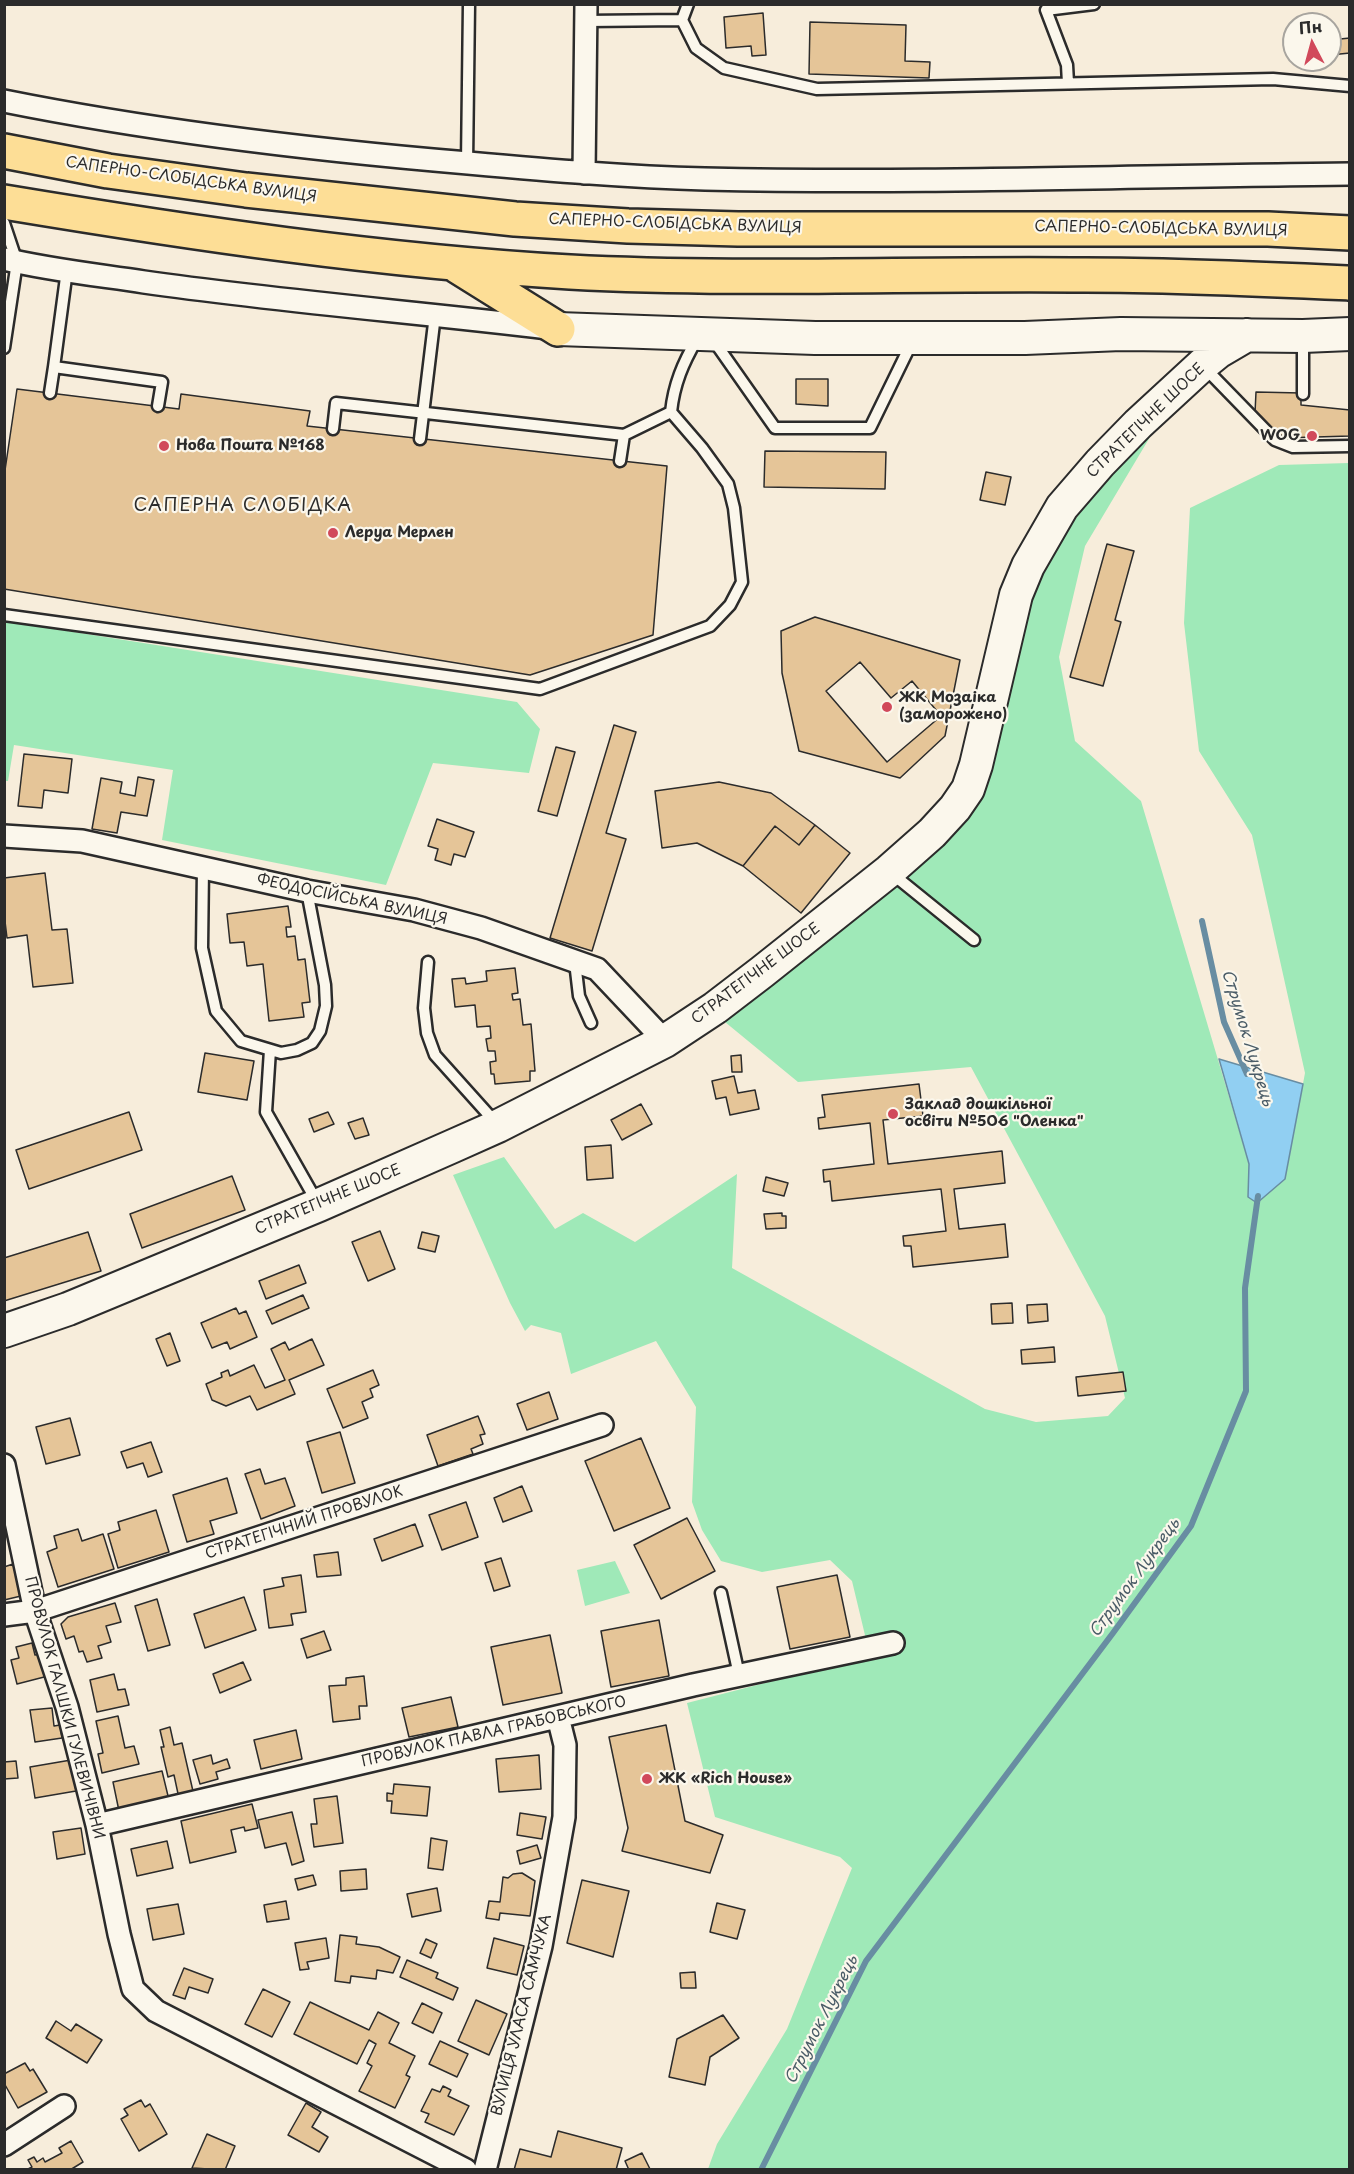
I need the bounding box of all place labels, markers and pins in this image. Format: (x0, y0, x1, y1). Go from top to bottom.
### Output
place label: WOG (1260, 427, 1300, 445)
marker: WOG (1305, 429, 1319, 443)
place label: Нова Пошта №168 (176, 437, 325, 455)
marker: Нова Пошта №168 (157, 439, 171, 453)
place label: Леруа Мерлен (345, 524, 454, 542)
marker: Леруа Мерлен (326, 526, 340, 540)
place label: ЖК Мозаіка (заморожено) (899, 689, 1007, 724)
marker: ЖК Мозаіка (заморожено) (880, 700, 894, 714)
place label: Заклад дошкільної освіти №506 "Оленка" (905, 1096, 1084, 1131)
marker: Заклад дошкільної освіти №506 "Оленка" (886, 1107, 900, 1121)
place label: ЖК «Rich House» (659, 1770, 792, 1788)
marker: ЖК «Rich House» (640, 1772, 654, 1786)

